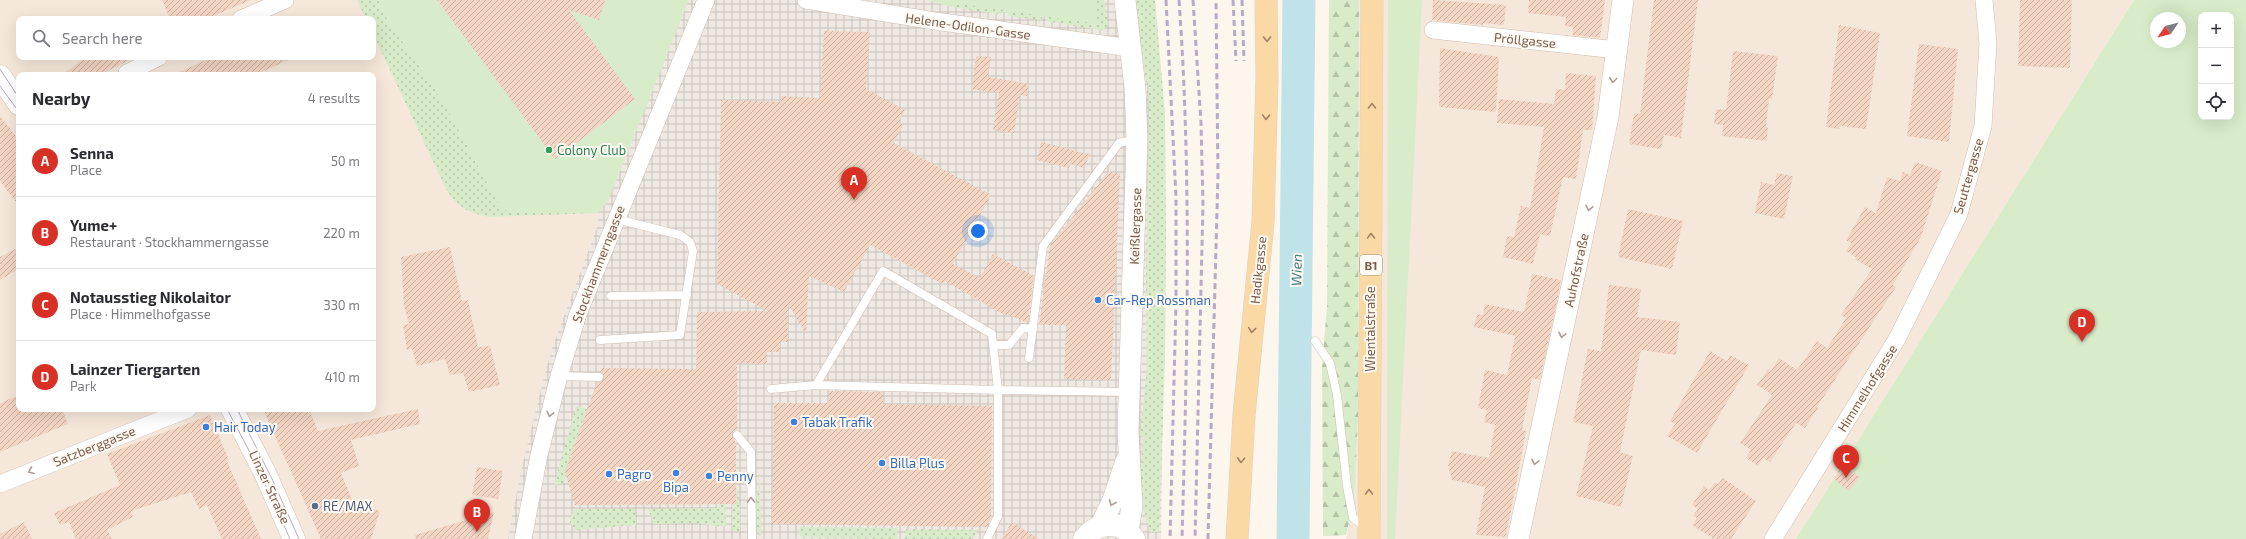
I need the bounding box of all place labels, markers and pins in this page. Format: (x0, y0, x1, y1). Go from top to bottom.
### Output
place label: Colony Club (557, 142, 626, 158)
marker: Colony Club (544, 145, 554, 155)
pin: A (841, 167, 867, 200)
place label: Car-Rep Rossman (1106, 292, 1211, 308)
marker: Car-Rep Rossman (1093, 295, 1103, 305)
pin: D (2069, 309, 2095, 342)
place label: Tabak Trafik (802, 414, 873, 430)
marker: Tabak Trafik (789, 417, 799, 427)
place label: Hair Today (214, 419, 276, 435)
marker: Hair Today (201, 422, 211, 432)
pin: C (1833, 445, 1859, 478)
place label: Billa Plus (890, 455, 945, 471)
marker: Billa Plus (877, 458, 887, 468)
place label: Pagro (617, 466, 651, 482)
marker: Bipa (671, 468, 681, 478)
place label: Penny (717, 468, 754, 484)
marker: Pagro (604, 469, 614, 479)
marker: Penny (704, 471, 714, 481)
place label: Bipa (663, 479, 689, 495)
place label: RE/MAX (323, 498, 373, 514)
pin: B (464, 499, 490, 532)
marker: RE/MAX (310, 501, 320, 511)

